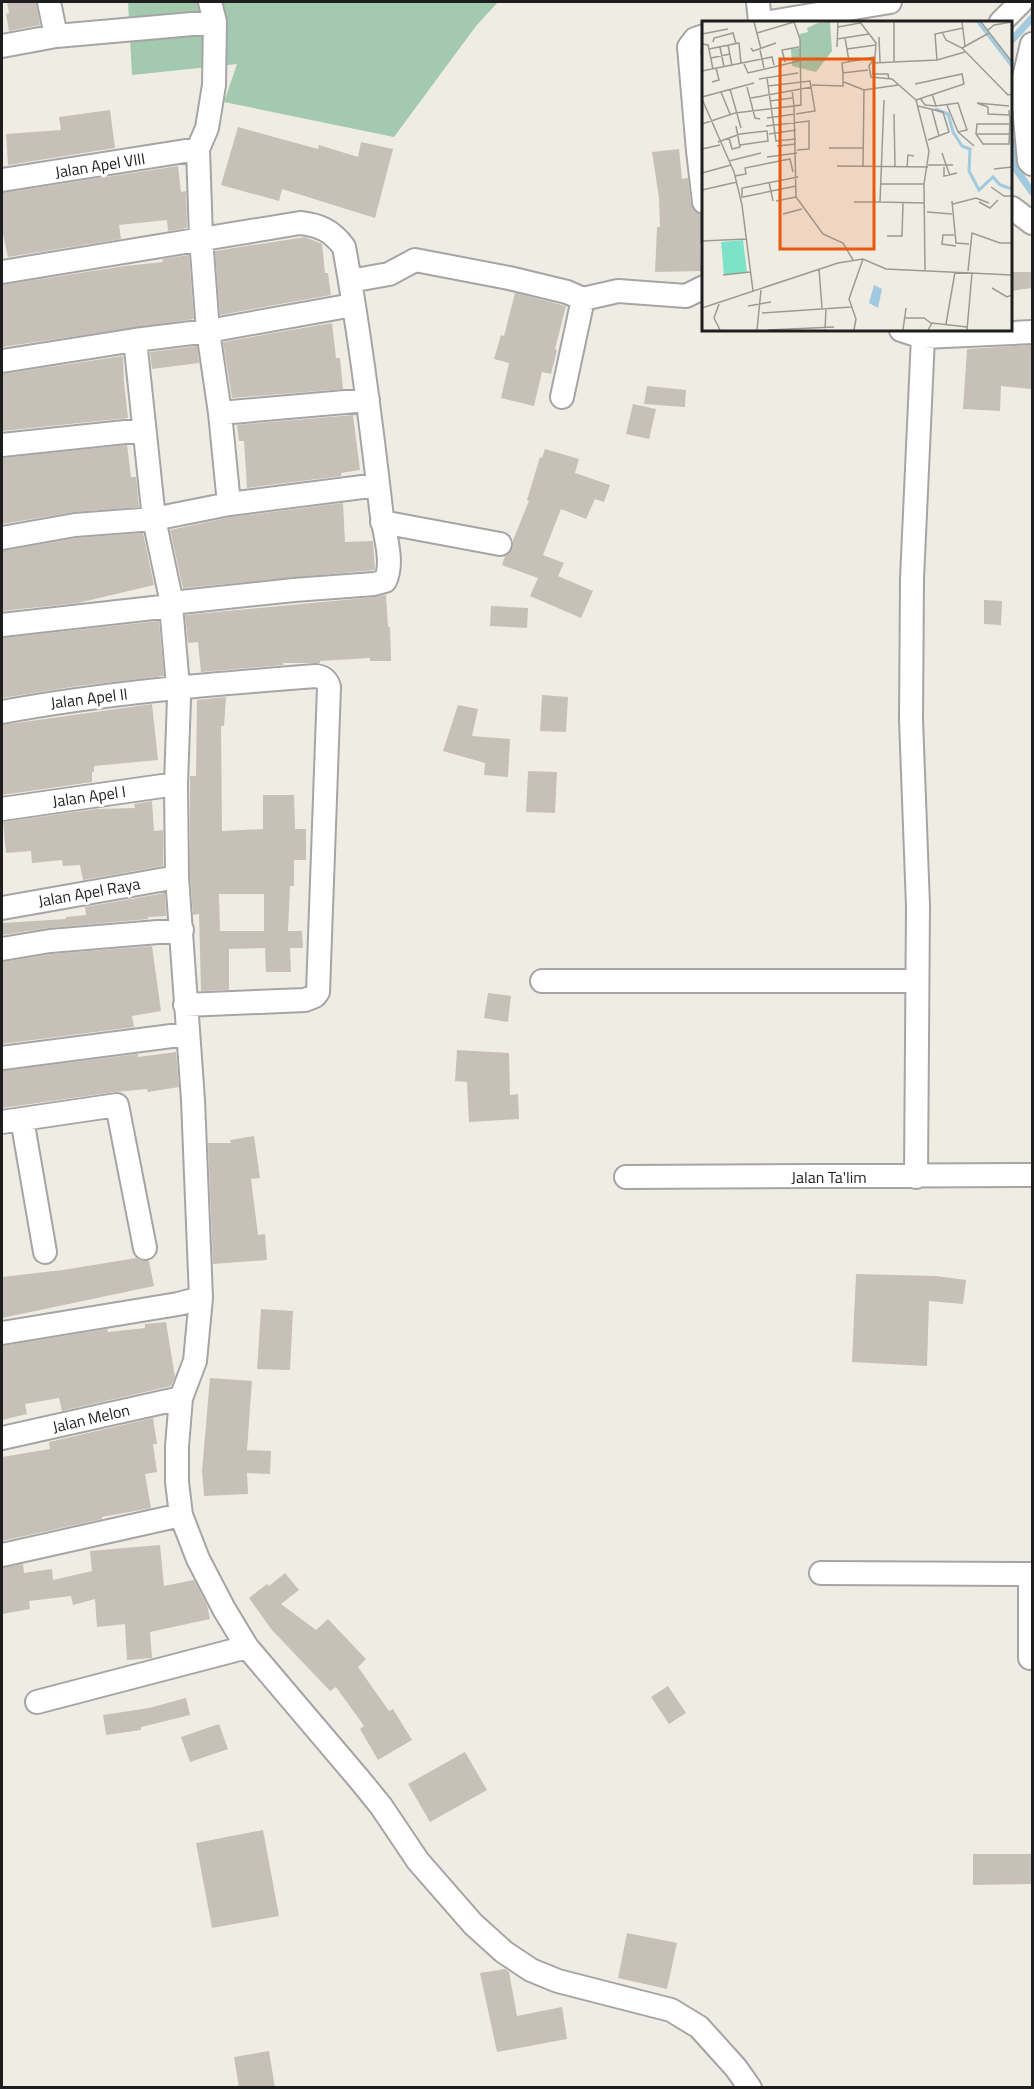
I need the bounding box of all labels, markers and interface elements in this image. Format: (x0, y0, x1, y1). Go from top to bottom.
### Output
inset map (702, 21, 1013, 332)
street label: Jalan Apel VIII (53, 146, 147, 184)
street label: Jalan Apel II (49, 681, 129, 715)
street label: Jalan Apel I (51, 779, 127, 813)
street label: Jalan Apel Raya (36, 871, 142, 913)
street label: Jalan Ta'lim (791, 1165, 867, 1189)
street label: Jalan Melon (50, 1397, 132, 1439)

